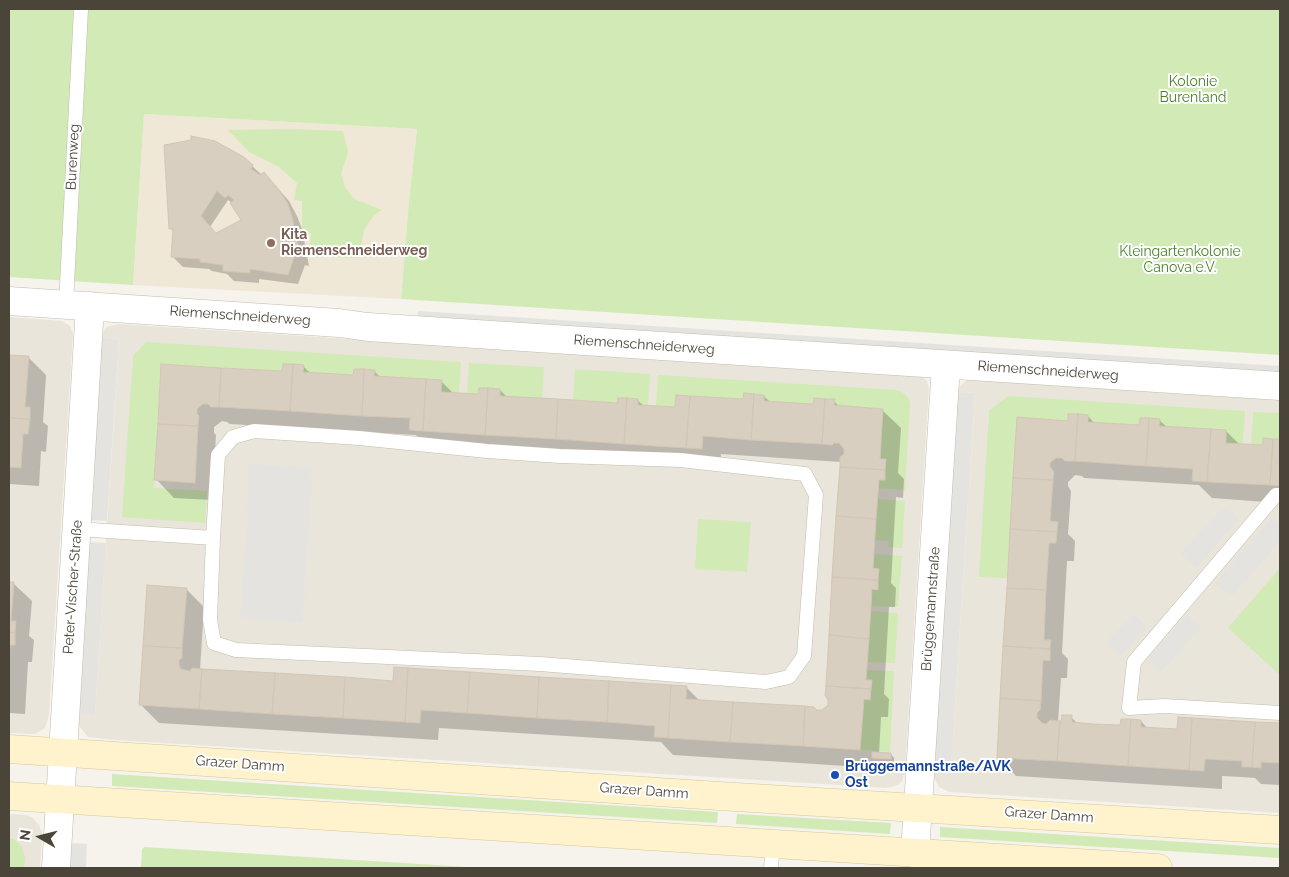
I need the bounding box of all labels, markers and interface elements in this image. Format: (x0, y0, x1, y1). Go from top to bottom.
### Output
park label: Kolonie Burenland (1159, 74, 1227, 106)
street label: Burenweg (63, 123, 83, 191)
place label: Kita Riemenschneiderweg (281, 227, 427, 260)
marker: Kita Riemenschneiderweg (265, 237, 277, 249)
park label: Kleingartenkolonie Canova e.V. (1119, 244, 1241, 276)
street label: Riemenschneiderweg (169, 303, 311, 329)
street label: Riemenschneiderweg (573, 332, 715, 358)
street label: Riemenschneiderweg (977, 358, 1119, 384)
street label: Peter-Vischer-Straße (60, 519, 86, 655)
street label: Brüggemannstraße (918, 546, 944, 672)
street label: Grazer Damm (195, 753, 285, 775)
place label: Brüggemannstraße/AVK Ost (845, 759, 1011, 792)
marker: Brüggemannstraße/AVK Ost (829, 769, 841, 781)
street label: Grazer Damm (599, 780, 689, 802)
street label: Grazer Damm (1004, 804, 1094, 826)
north arrow (15, 812, 65, 862)
text: N (16, 829, 34, 841)

